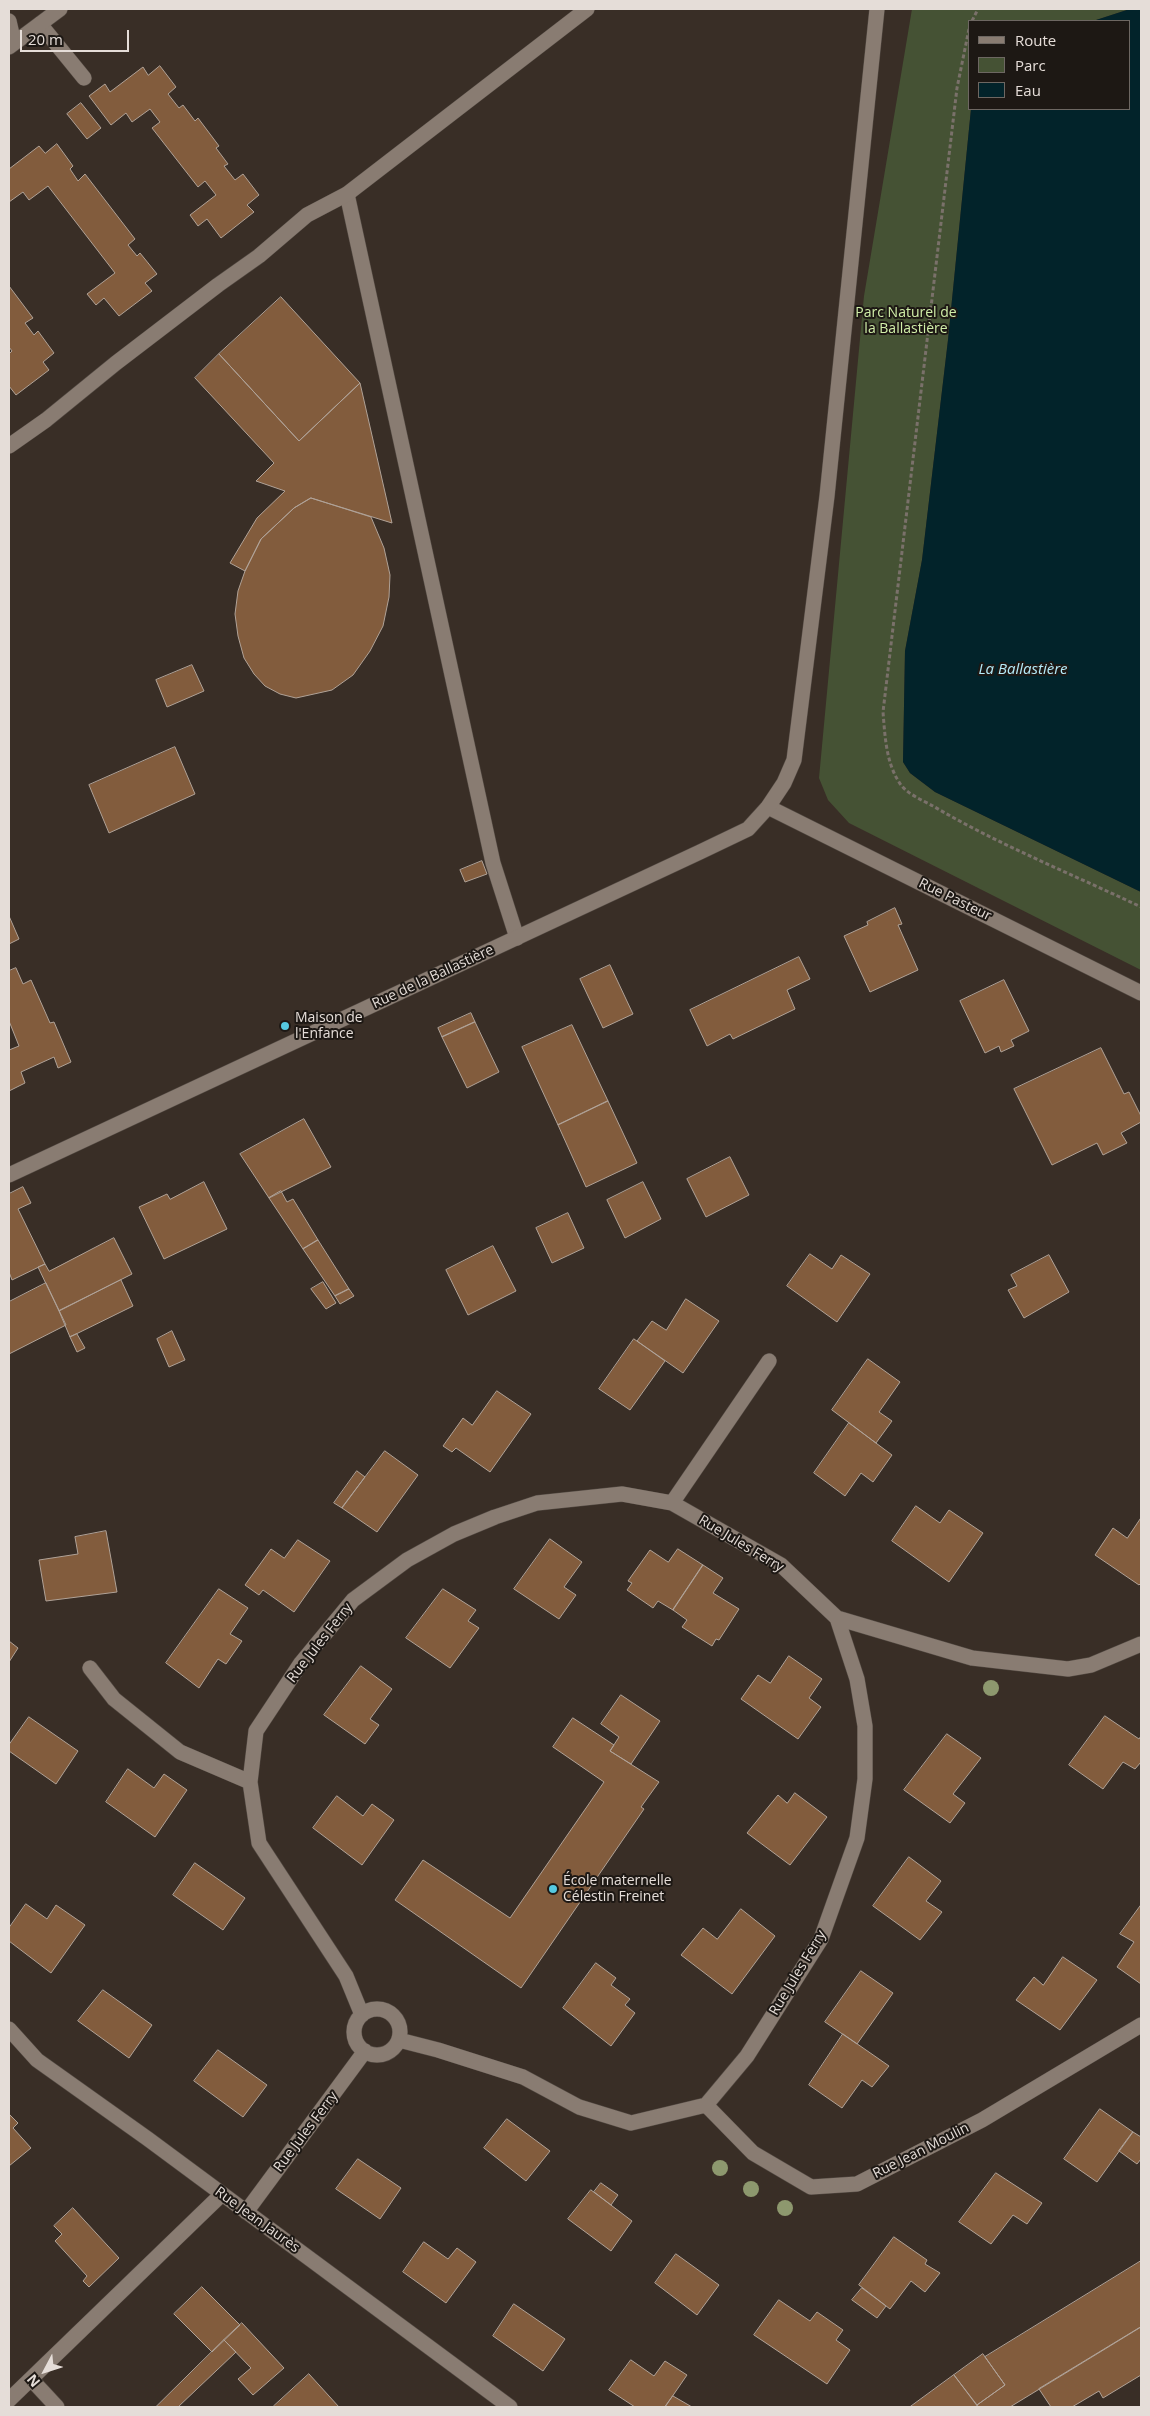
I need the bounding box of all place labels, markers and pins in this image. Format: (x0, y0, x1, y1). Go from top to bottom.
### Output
place label: Maison de l'Enfance (295, 1010, 363, 1042)
marker: Maison de l'Enfance (279, 1020, 291, 1032)
place label: École maternelle Célestin Freinet (563, 1873, 672, 1905)
marker: École maternelle Célestin Freinet (547, 1883, 559, 1895)

